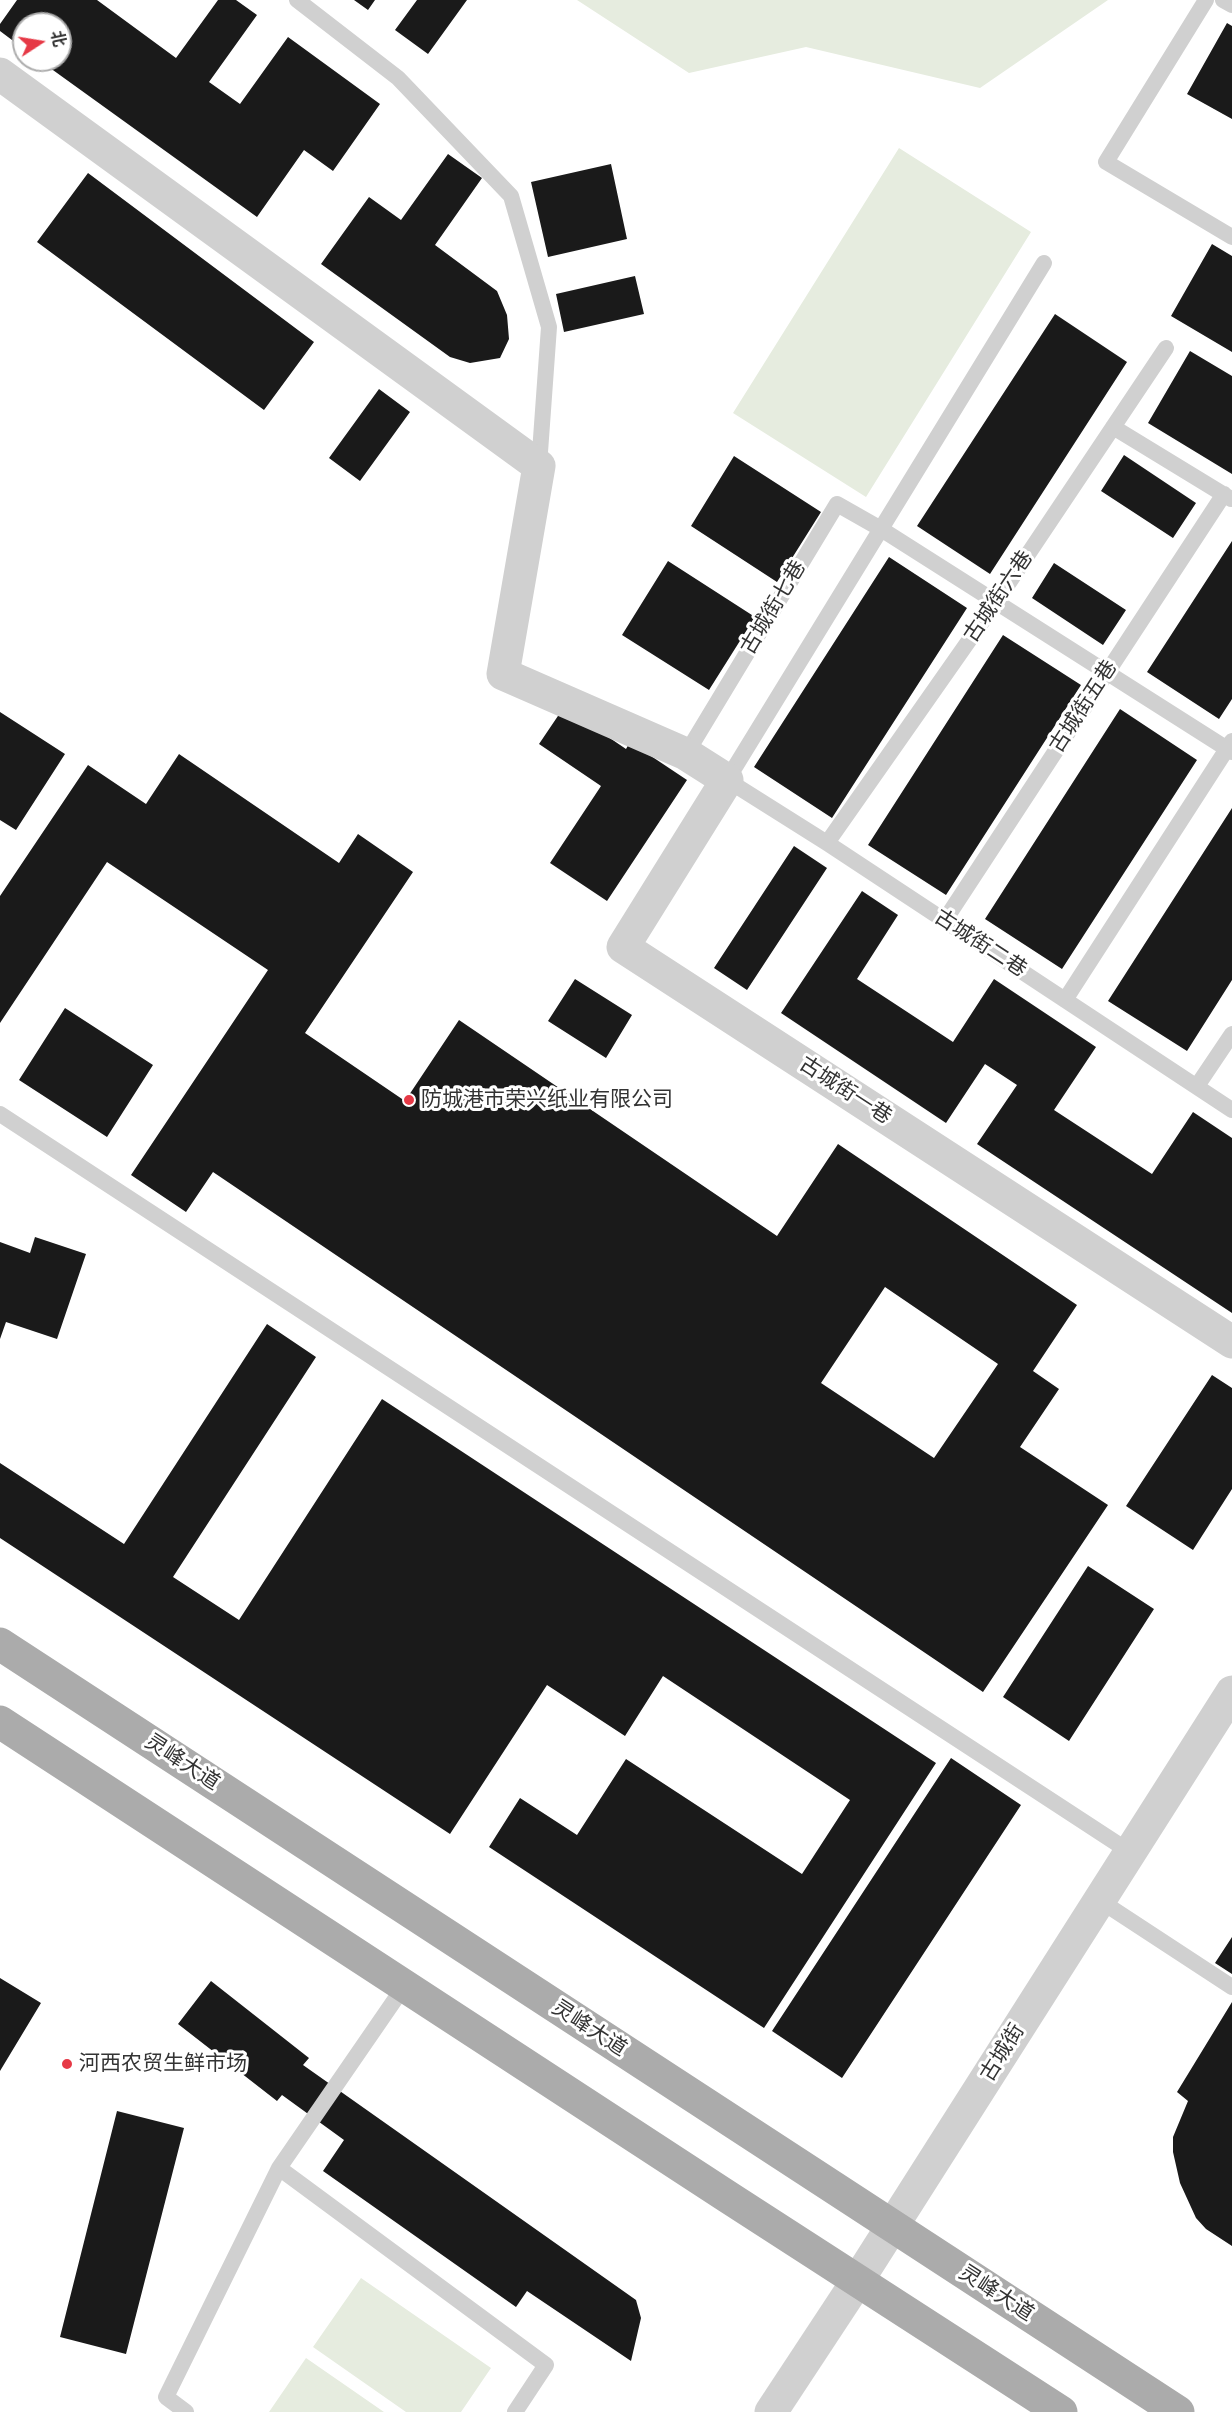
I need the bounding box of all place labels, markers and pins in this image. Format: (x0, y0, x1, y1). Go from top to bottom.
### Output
place label: 防城港市荣兴纸业有限公司 (421, 1087, 673, 1113)
marker: 防城港市荣兴纸业有限公司 (402, 1093, 416, 1107)
place label: 河西农贸生鲜市场 (79, 2051, 247, 2077)
marker: 河西农贸生鲜市场 (60, 2057, 74, 2071)

